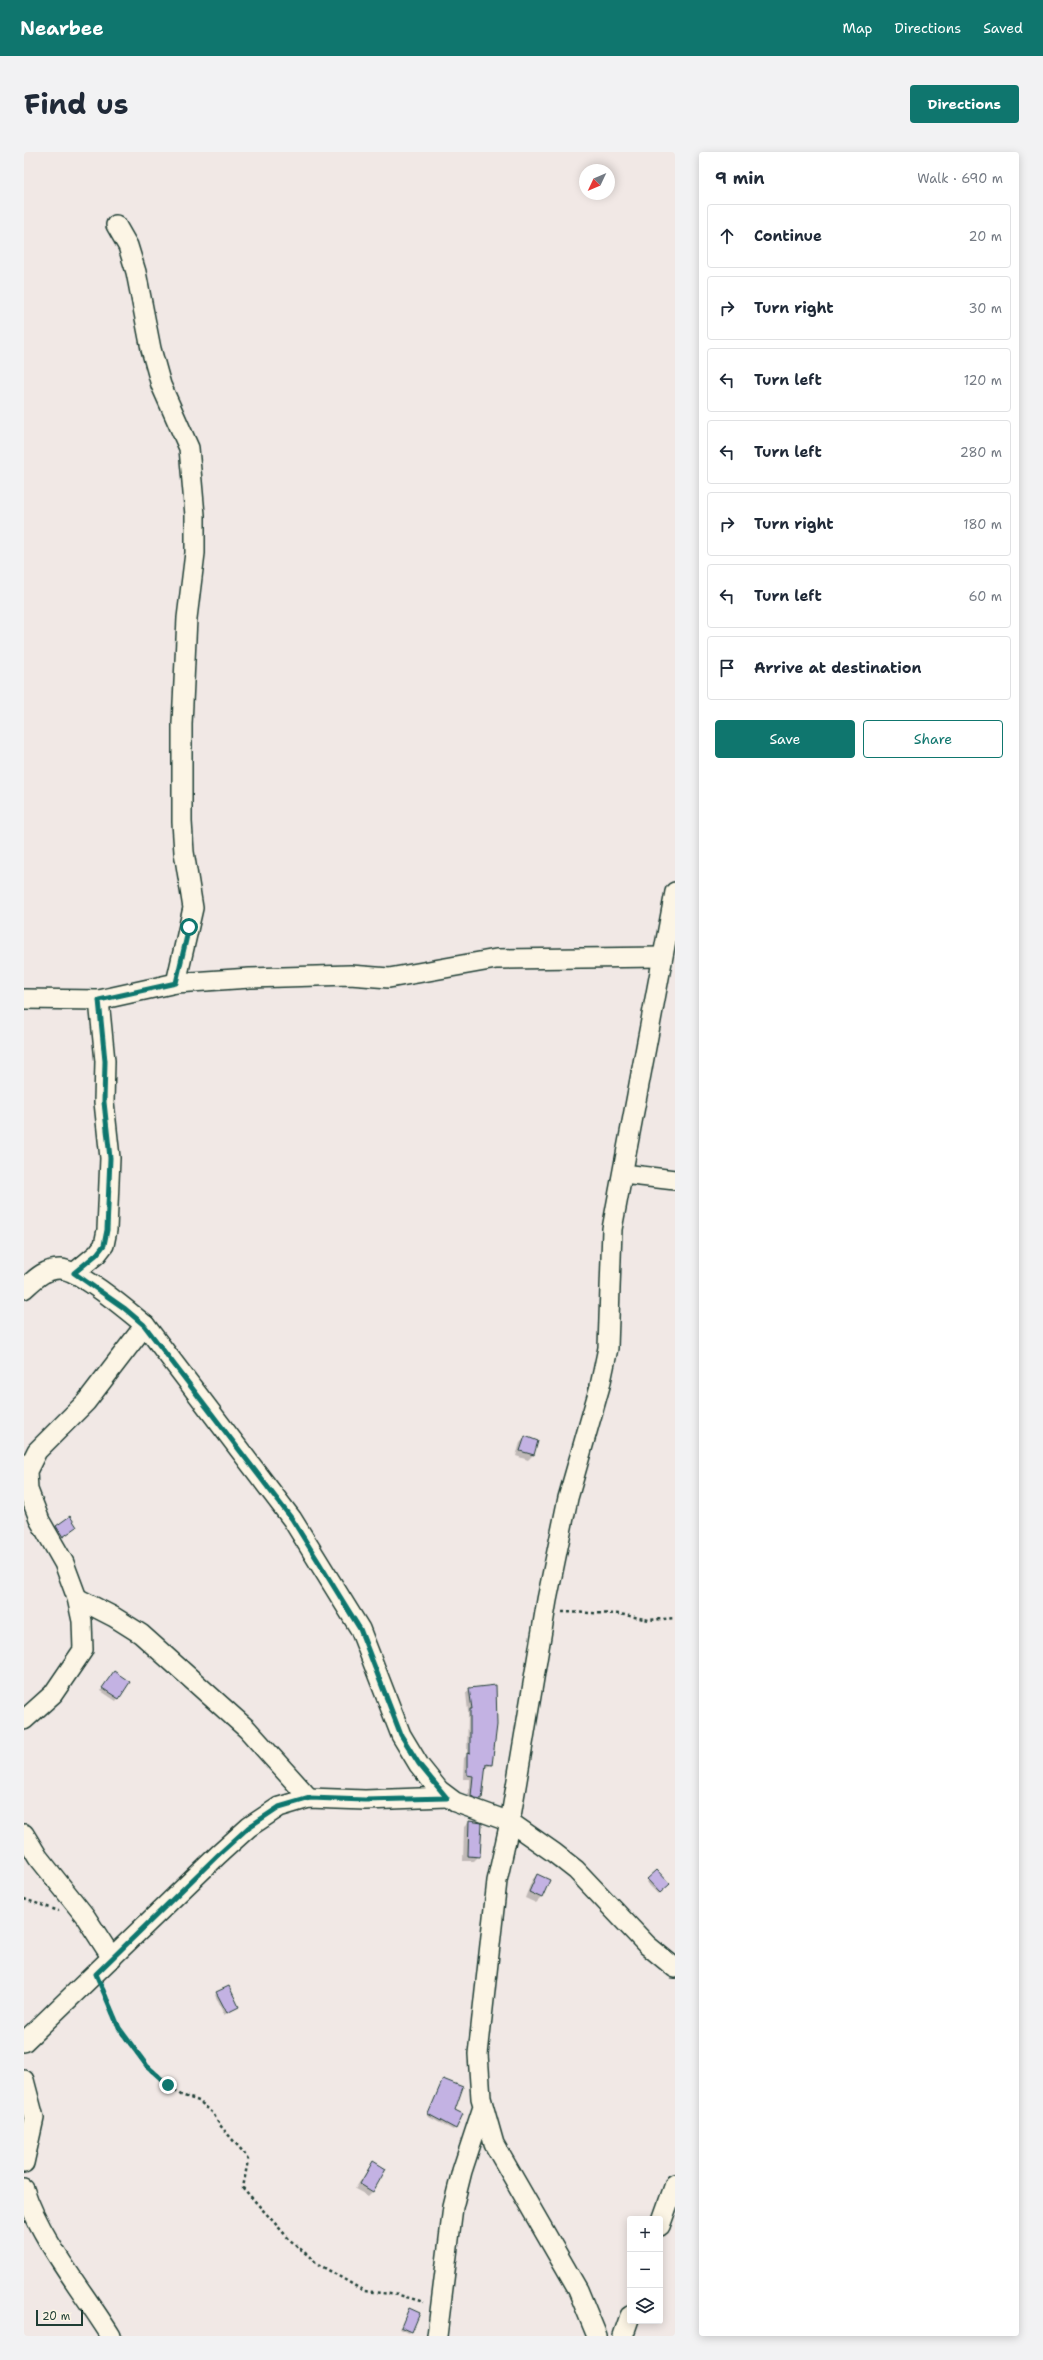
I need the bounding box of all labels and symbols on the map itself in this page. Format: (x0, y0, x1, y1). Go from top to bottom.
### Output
north arrow (579, 164, 615, 200)
route start (180, 918, 198, 936)
route end (159, 2076, 177, 2094)
scale bar (36, 2308, 83, 2327)

